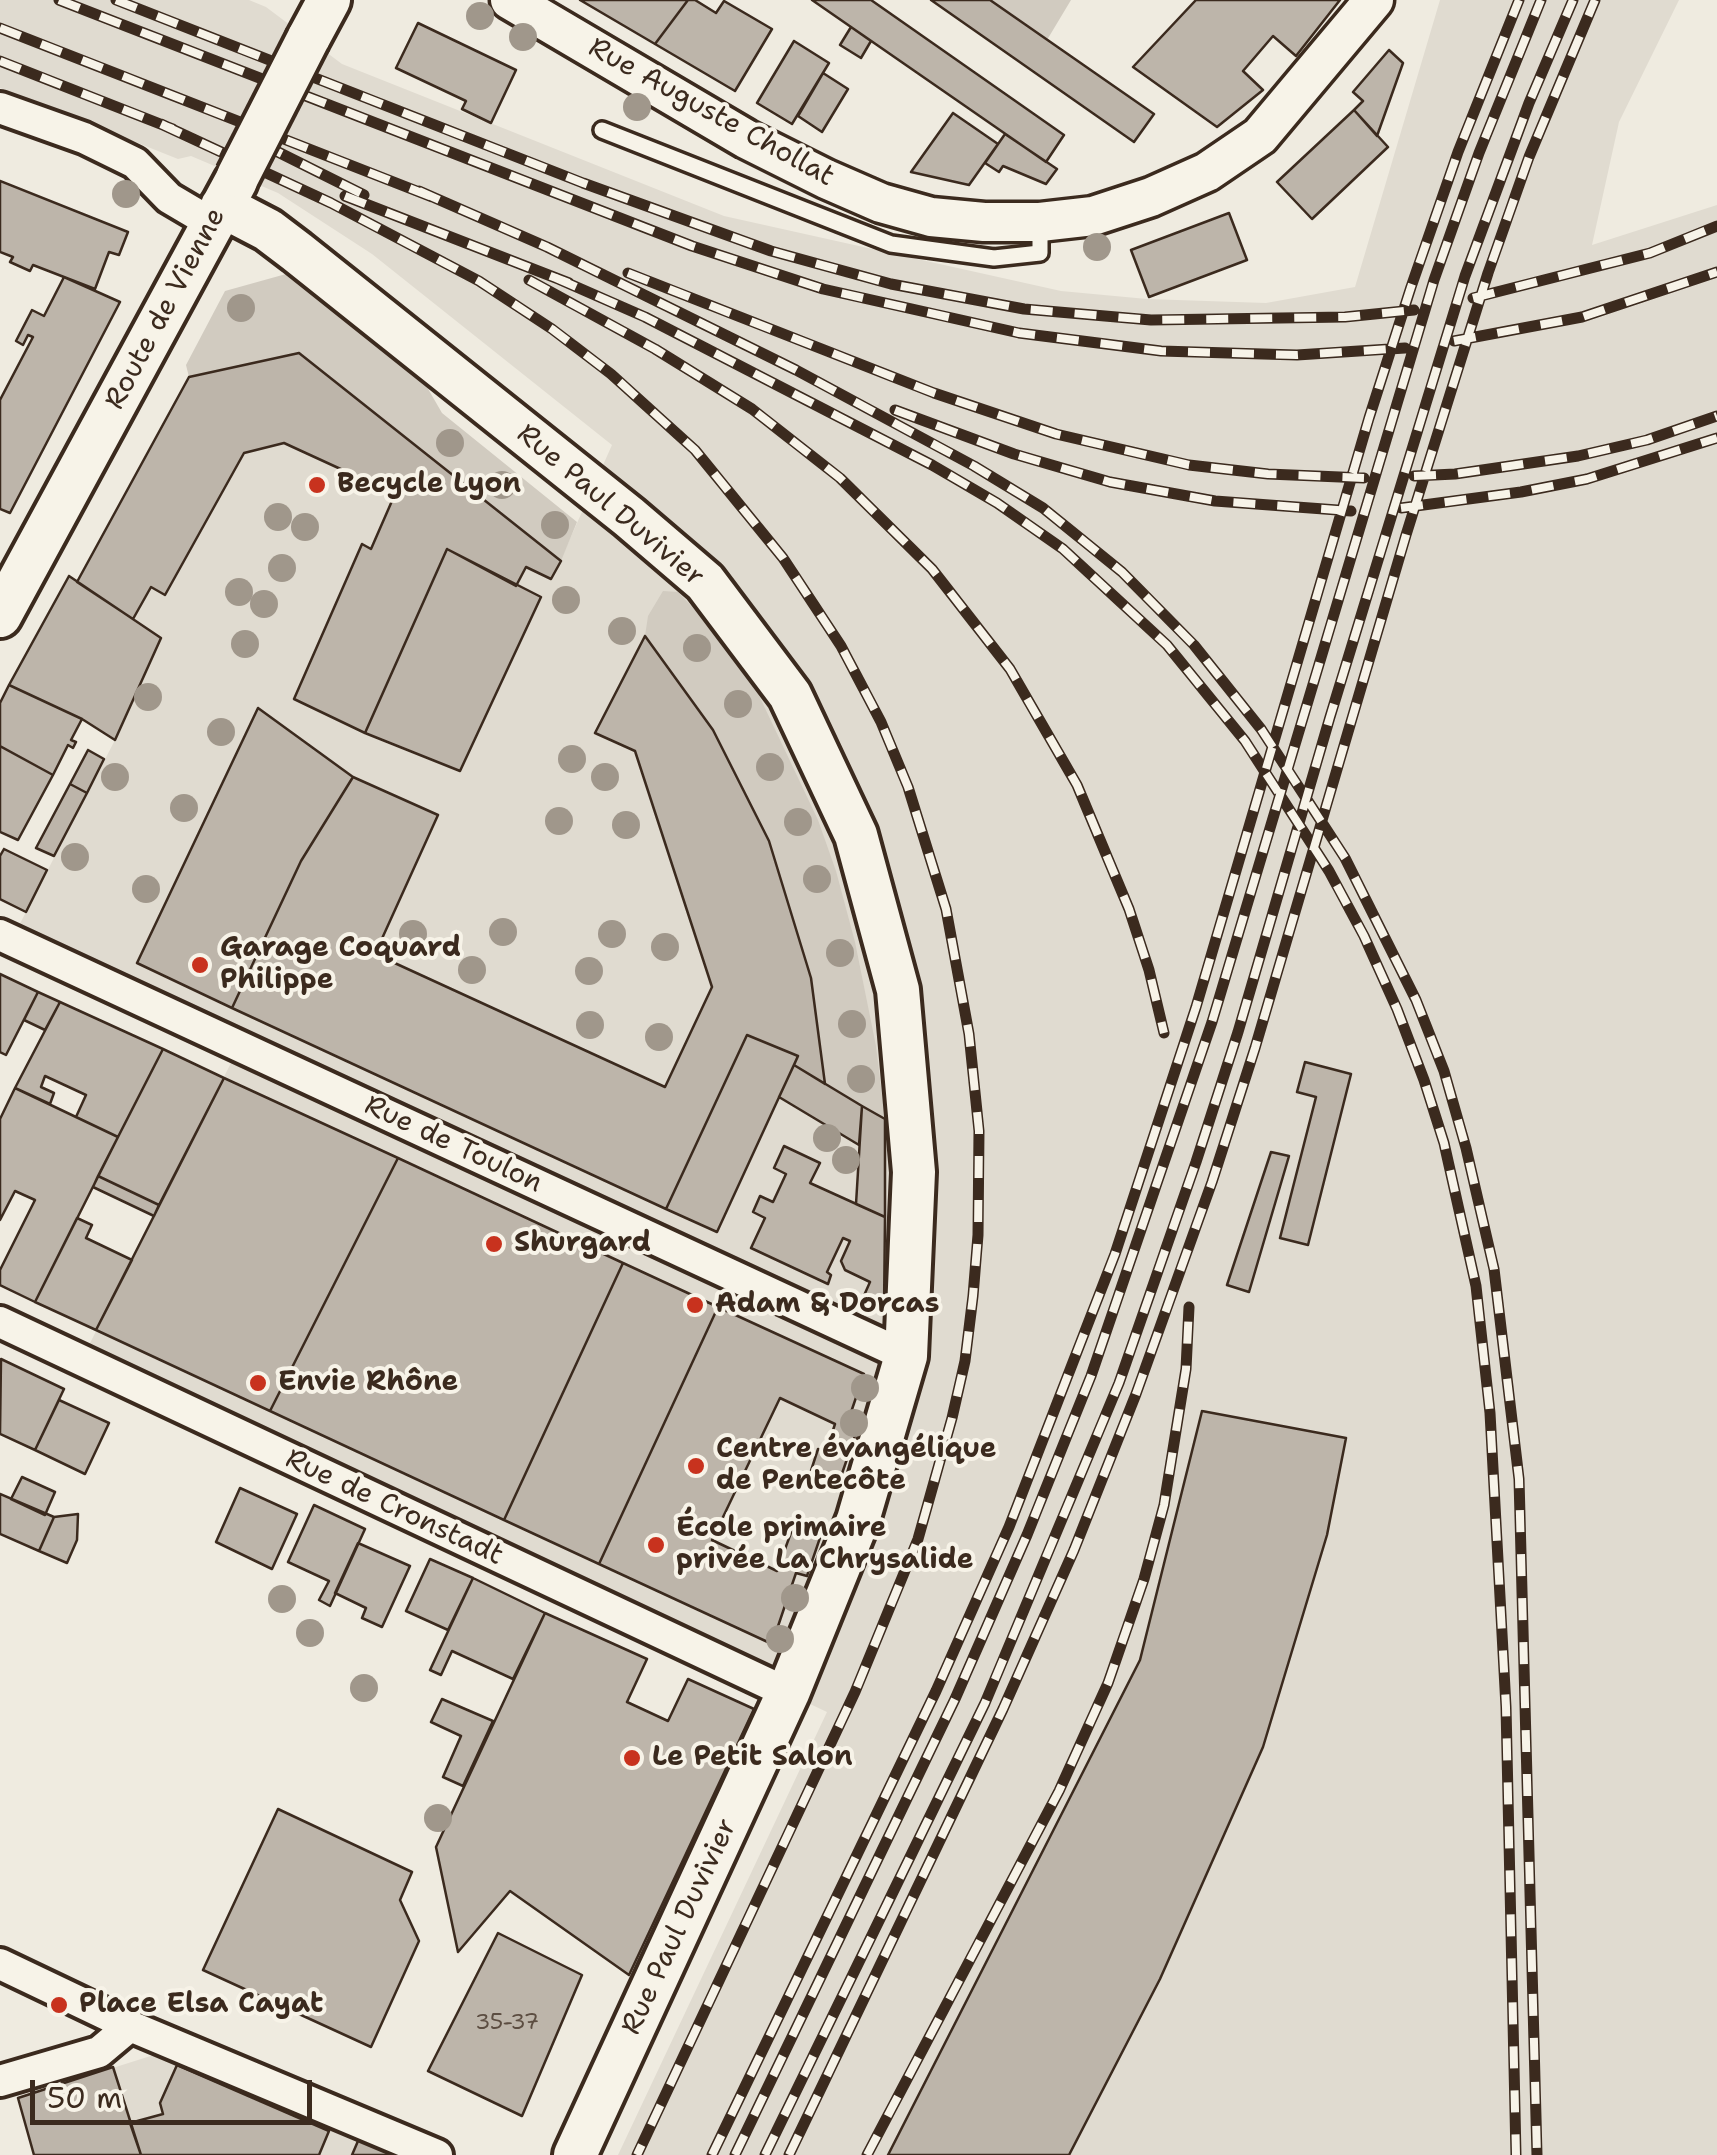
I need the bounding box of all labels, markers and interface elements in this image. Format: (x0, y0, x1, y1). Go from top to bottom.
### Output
street label: Rue Auguste Chollat (582, 31, 840, 195)
street label: Route de Vienne (99, 203, 233, 415)
street label: Rue Paul Duvivier (509, 418, 711, 594)
place label: Becycle Lyon (337, 468, 521, 502)
marker: Becycle Lyon (306, 474, 328, 496)
place label: Garage Coquard Philippe (220, 932, 461, 998)
marker: Garage Coquard Philippe (189, 954, 211, 976)
street label: Rue de Toulon (359, 1089, 547, 1201)
place label: Shurgard (514, 1227, 651, 1261)
marker: Shurgard (483, 1233, 505, 1255)
place label: Adam & Dorcas (715, 1288, 939, 1322)
marker: Adam & Dorcas (684, 1294, 706, 1316)
place label: Envie Rhône (278, 1366, 458, 1400)
marker: Envie Rhône (247, 1372, 269, 1394)
place label: Centre évangélique de Pentecôte (716, 1433, 997, 1499)
street label: Rue de Cronstadt (280, 1443, 508, 1573)
marker: Centre évangélique de Pentecôte (685, 1455, 707, 1477)
place label: École primaire privée La Chrysalide (676, 1512, 974, 1578)
marker: École primaire privée La Chrysalide (645, 1534, 667, 1556)
place label: Le Petit Salon (652, 1741, 853, 1775)
marker: Le Petit Salon (621, 1747, 643, 1769)
street label: Rue Paul Duvivier (615, 1814, 745, 2040)
place label: Place Elsa Cayat (79, 1988, 323, 2022)
marker: Place Elsa Cayat (48, 1994, 70, 2016)
house number: 35-37 (475, 2010, 539, 2036)
scale bar (35, 2060, 318, 2122)
text: 50 m (47, 2077, 122, 2118)

